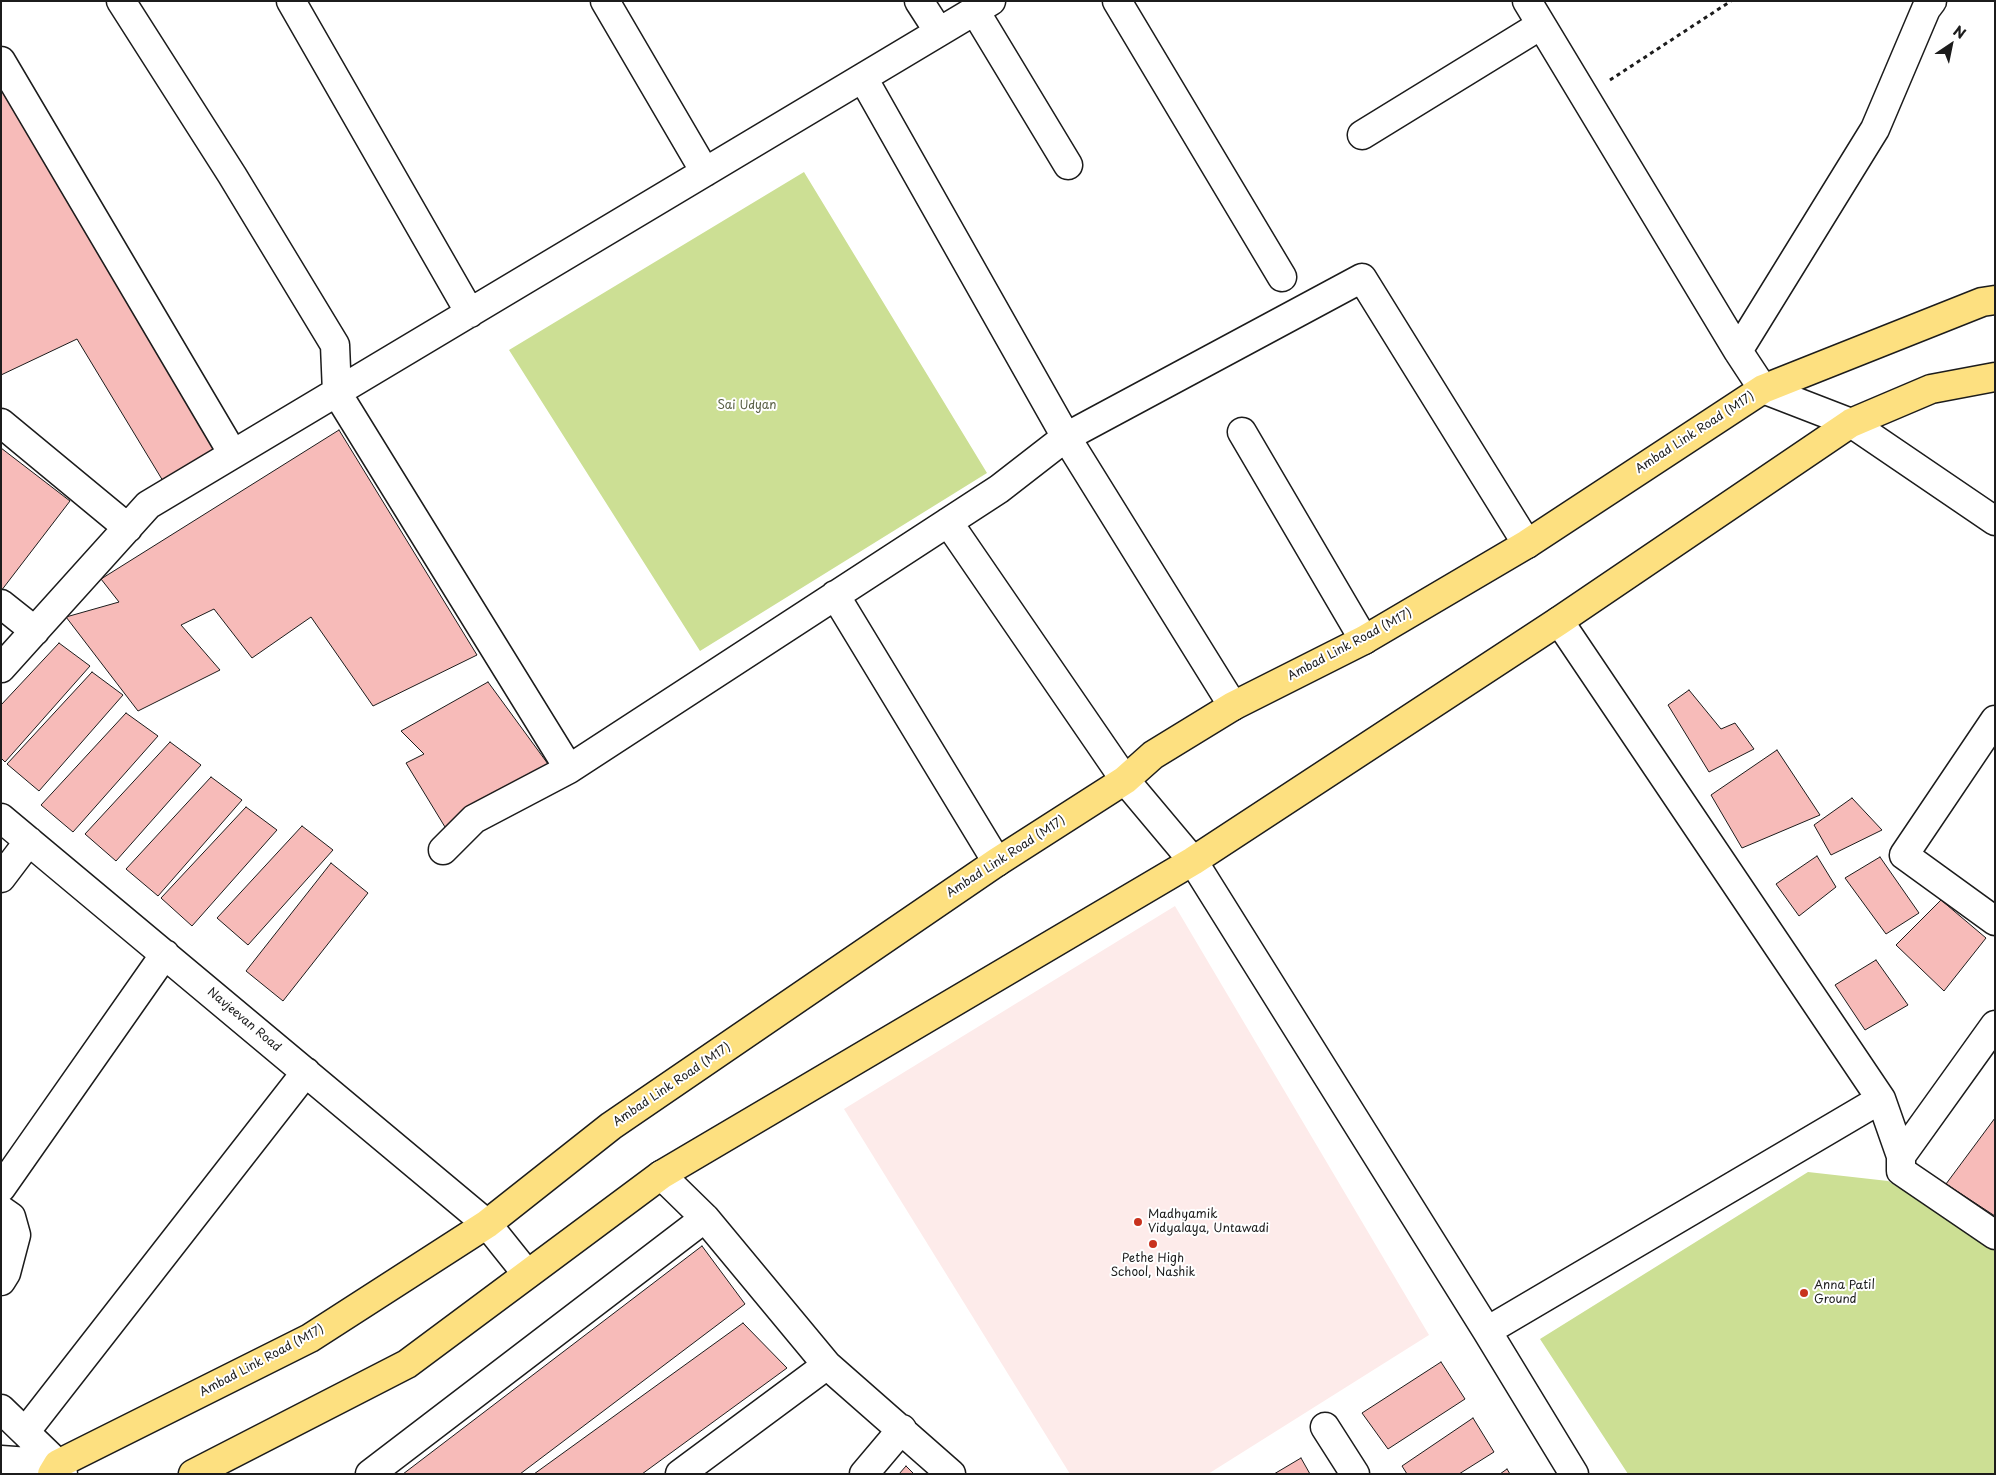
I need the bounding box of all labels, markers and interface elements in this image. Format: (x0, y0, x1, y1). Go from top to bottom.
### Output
north arrow (1926, 20, 1976, 70)
text: N (1949, 20, 1970, 44)
street label: Ambad Link Road (M17) (1633, 389, 1757, 477)
park label: Sai Udyan (718, 399, 776, 413)
street label: Ambad Link Road (M17) (1285, 606, 1415, 684)
street label: Ambad Link Road (M17) (944, 813, 1068, 901)
street label: Navjeevan Road (204, 985, 284, 1055)
street label: Ambad Link Road (M17) (611, 1040, 733, 1130)
place label: Madhyamik Vidyalaya, Untawadi (1148, 1208, 1269, 1236)
marker: Madhyamik Vidyalaya, Untawadi (1132, 1216, 1144, 1228)
marker: Pethe High School, Nashik (1147, 1238, 1159, 1250)
place label: Pethe High School, Nashik (1111, 1252, 1195, 1280)
place label: Anna Patil Ground (1814, 1279, 1875, 1307)
marker: Anna Patil Ground (1798, 1287, 1810, 1299)
street label: Ambad Link Road (M17) (197, 1322, 327, 1400)

